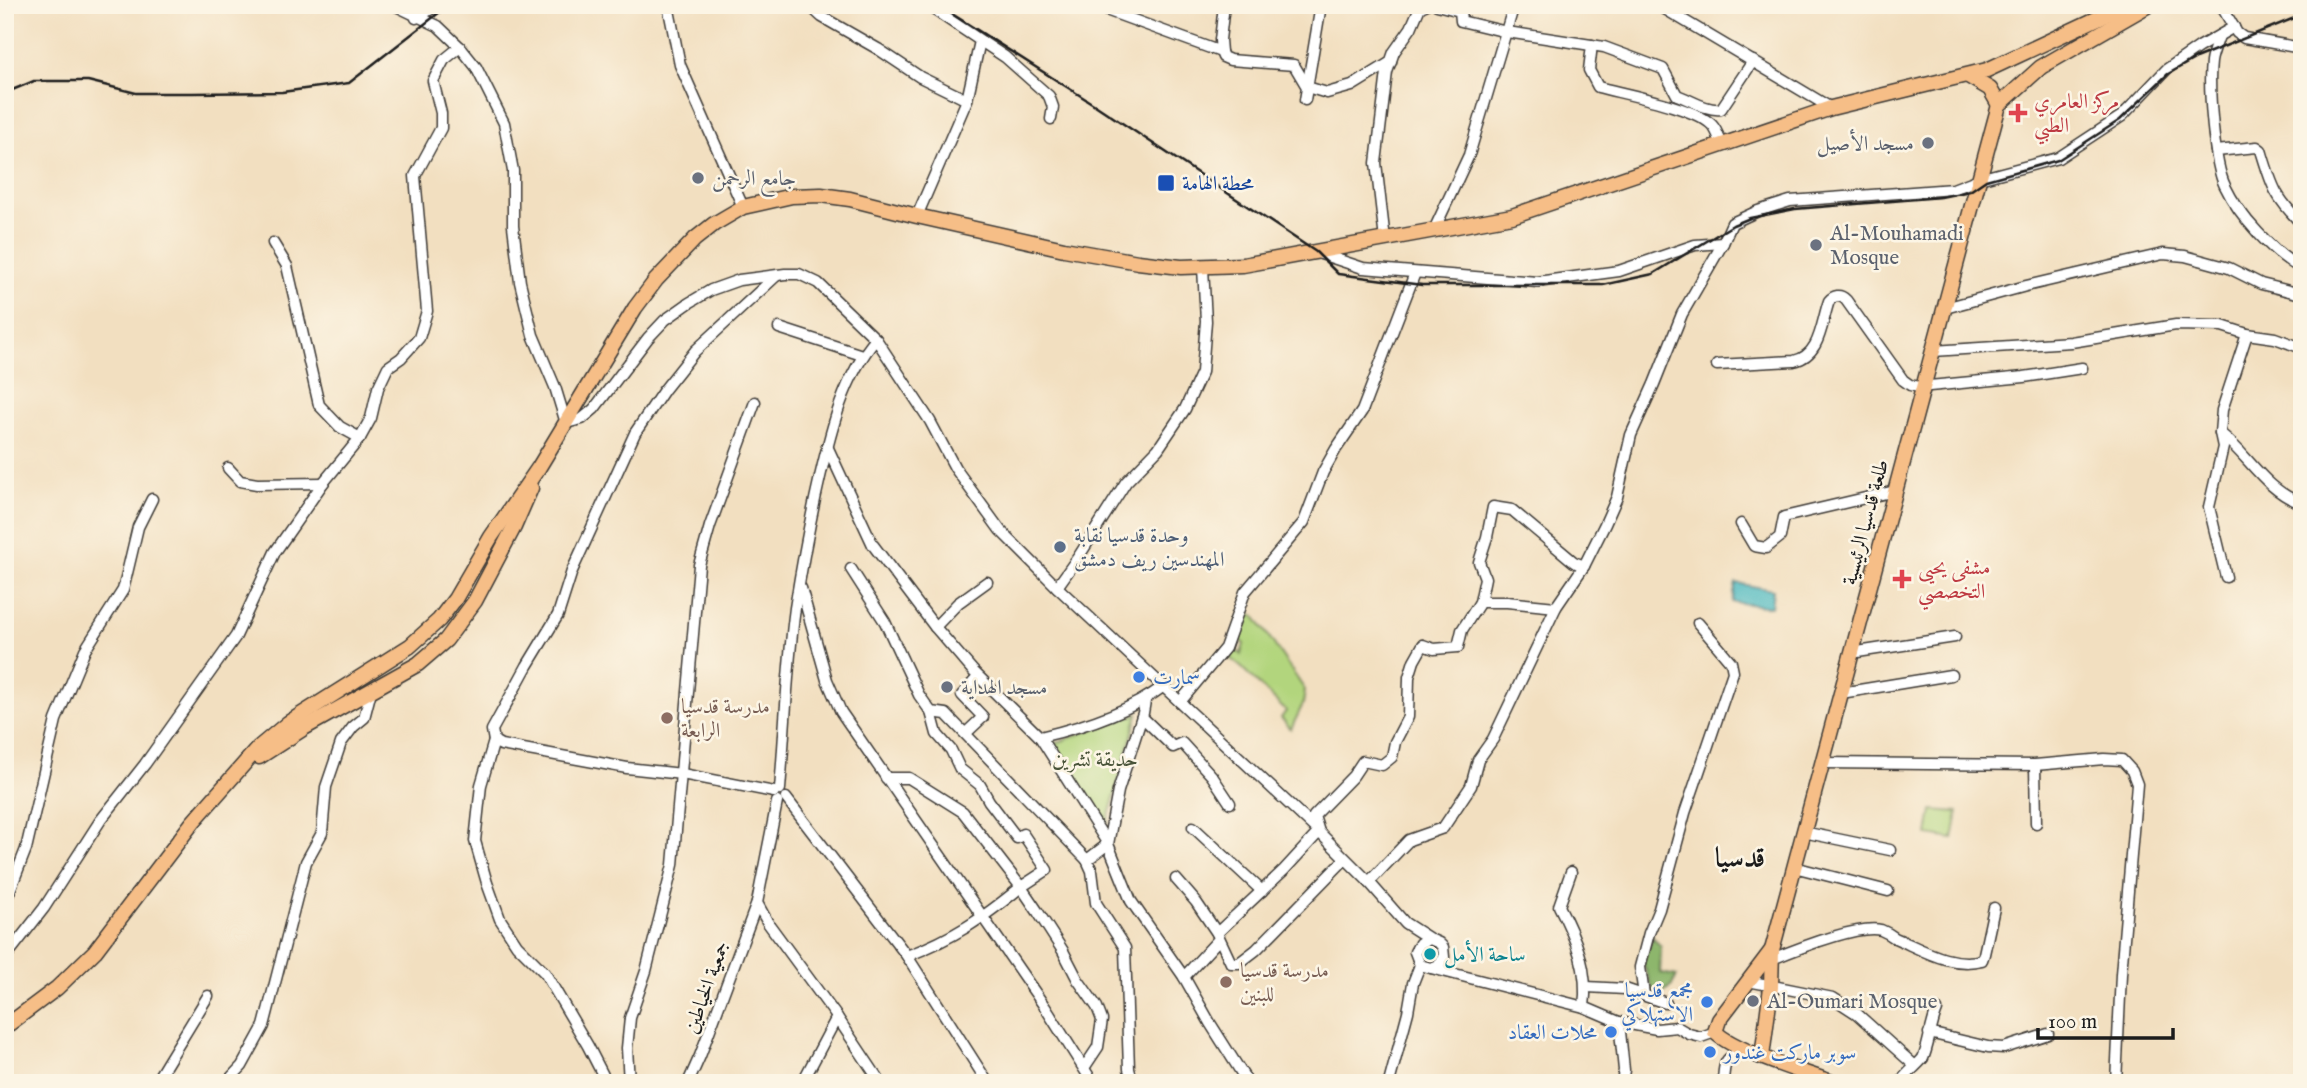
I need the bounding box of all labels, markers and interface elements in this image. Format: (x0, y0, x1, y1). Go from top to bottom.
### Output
place label: مركز العامري الطبي (2034, 89, 2119, 145)
marker: مركز العامري الطبي (2008, 103, 2028, 123)
place label: مسجد الأصيل (1817, 128, 1914, 158)
marker: مسجد الأصيل (1920, 135, 1936, 151)
place label: جامع الرحمن (712, 166, 796, 197)
marker: جامع الرحمن (690, 170, 706, 186)
place label: محطة الهامة (1182, 171, 1254, 198)
marker: محطة الهامة (1156, 173, 1176, 193)
place label: Al-Mouhamadi Mosque (1829, 221, 1964, 272)
marker: Al-Mouhamadi Mosque (1808, 237, 1824, 253)
street label: طلعة قدسيا الرئيسية (1837, 456, 1896, 588)
place label: وحدة قدسيا نقابة المهندسين ريف دمشق (1074, 523, 1225, 574)
marker: وحدة قدسيا نقابة المهندسين ريف دمشق (1052, 539, 1068, 555)
place label: مشفى يحيى التخصصي (1918, 555, 1990, 611)
marker: مشفى يحيى التخصصي (1892, 569, 1912, 589)
place label: سمارت (1153, 665, 1200, 692)
marker: سمارت (1131, 669, 1147, 685)
place label: مسجد الهداية (961, 675, 1048, 702)
marker: مسجد الهداية (939, 679, 955, 695)
place label: مدرسة قدسيا الرابعة (681, 694, 770, 745)
marker: مدرسة قدسيا الرابعة (659, 710, 675, 726)
park label: حديقة تشرين (1052, 747, 1138, 774)
district label: قدسيا (1715, 842, 1765, 877)
street label: جمعية الخياطين (678, 938, 737, 1037)
place label: ساحة الأمل (1444, 939, 1526, 969)
marker: ساحة الأمل (1422, 946, 1438, 962)
place label: مدرسة قدسيا للبنين (1240, 958, 1329, 1009)
marker: مدرسة قدسيا للبنين (1218, 974, 1234, 990)
place label: مجمع قدسيا الاستهلاكي (1621, 978, 1693, 1031)
place label: Al-Oumari Mosque (1766, 989, 1938, 1016)
marker: Al-Oumari Mosque (1745, 993, 1761, 1009)
marker: مجمع قدسيا الاستهلاكي (1699, 994, 1715, 1010)
scale bar (2038, 997, 2172, 1041)
text: 100 m (2048, 1009, 2097, 1036)
place label: محلات العقاد (1508, 1020, 1597, 1047)
marker: محلات العقاد (1603, 1024, 1619, 1040)
place label: سوبر ماركت غندور (1722, 1040, 1857, 1067)
marker: سوبر ماركت غندور (1702, 1044, 1718, 1060)

